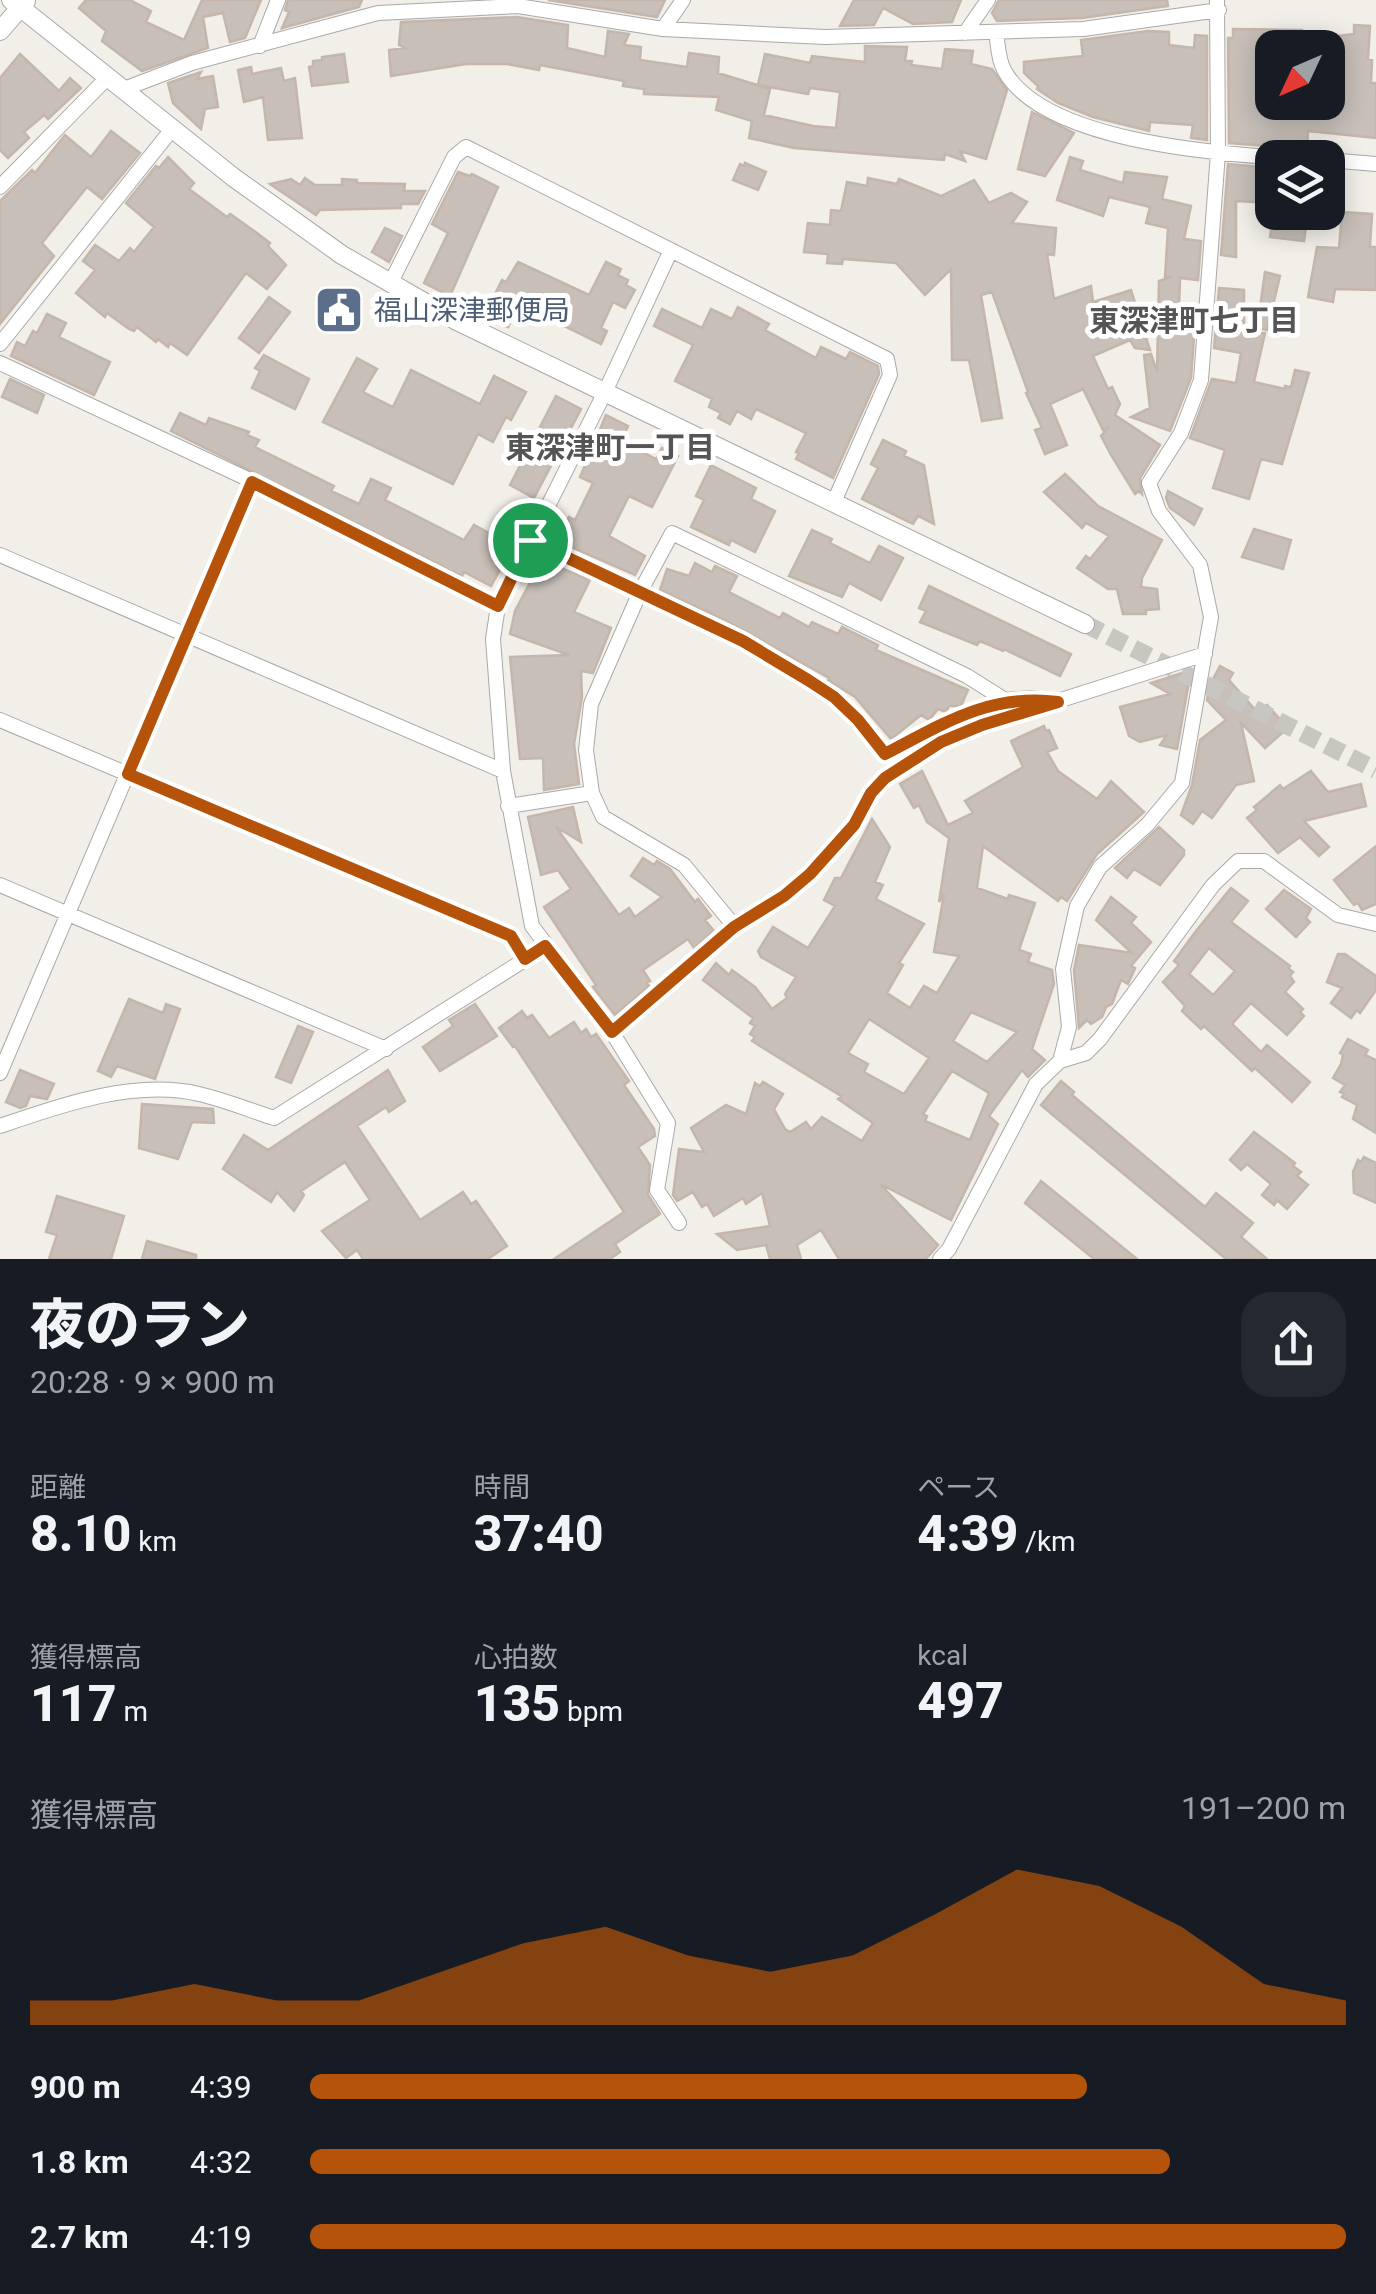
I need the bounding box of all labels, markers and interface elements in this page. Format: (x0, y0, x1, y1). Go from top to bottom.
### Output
north arrow (1255, 30, 1345, 120)
map controls (1255, 30, 1345, 230)
button: layers (1255, 140, 1345, 230)
public building icon: 福山深津郵便局 (313, 284, 365, 336)
place label: 福山深津郵便局 (374, 294, 570, 327)
district label: 東深津町七丁目 (1089, 303, 1299, 338)
district label: 東深津町一丁目 (505, 430, 715, 465)
pin (488, 498, 573, 583)
icon: arrive (503, 513, 558, 568)
button: share (1241, 1292, 1346, 1397)
text: 夜のラン (30, 1293, 250, 1357)
text: 20:28 · 9 × 900 m (30, 1363, 275, 1401)
text: 距離 (30, 1471, 86, 1504)
text: 時間 (474, 1471, 530, 1504)
text: ペース (917, 1471, 1000, 1504)
text: 8.10 (30, 1505, 131, 1563)
text: 37:40 (474, 1505, 604, 1563)
text: 4:39 (917, 1505, 1018, 1563)
text: km (131, 1525, 177, 1558)
text: /km (1018, 1525, 1076, 1558)
text: kcal (917, 1639, 968, 1672)
text: 獲得標高 (30, 1641, 142, 1674)
text: 心拍数 (474, 1641, 558, 1674)
text: 497 (917, 1672, 1004, 1730)
text: 117 (30, 1675, 117, 1733)
text: 135 (474, 1675, 560, 1733)
text: m (117, 1695, 148, 1728)
text: bpm (560, 1695, 623, 1728)
text: 191–200 m (1181, 1789, 1346, 1827)
text: 獲得標高 (30, 1796, 158, 1834)
text: 900 m (30, 2068, 121, 2106)
text: 4:39 (190, 2068, 252, 2106)
text: 1.8 km (30, 2143, 129, 2181)
text: 4:32 (190, 2143, 252, 2181)
text: 2.7 km (30, 2218, 129, 2256)
text: 4:19 (190, 2218, 252, 2256)

